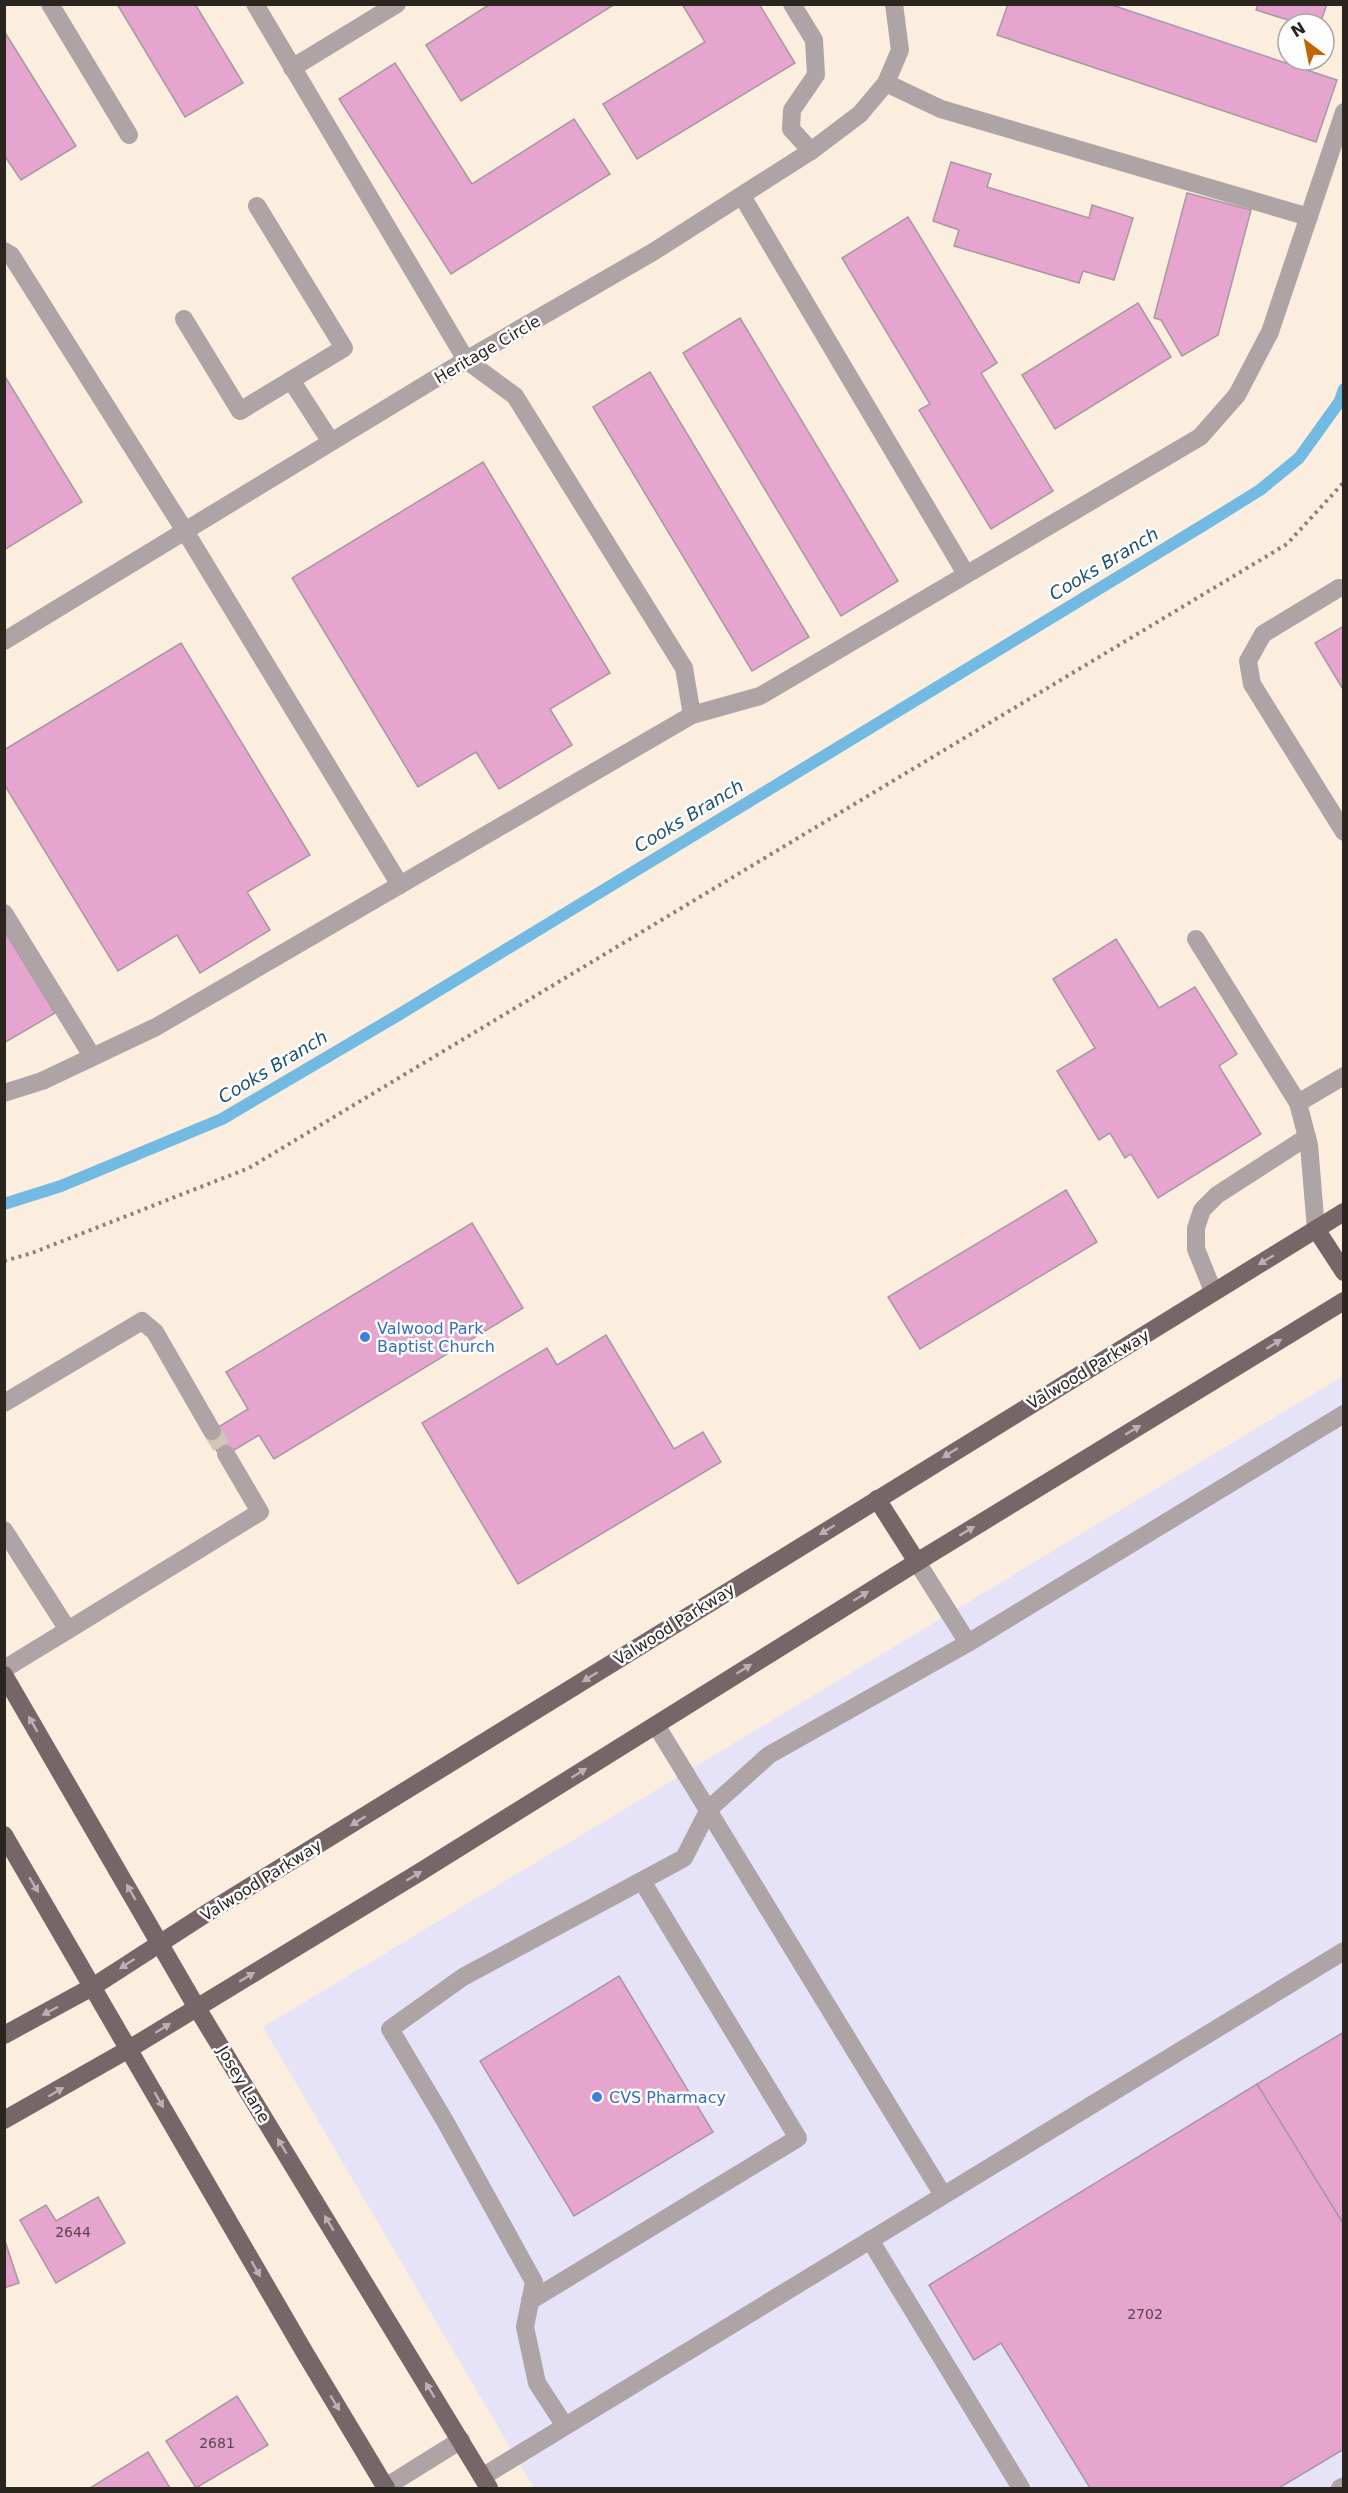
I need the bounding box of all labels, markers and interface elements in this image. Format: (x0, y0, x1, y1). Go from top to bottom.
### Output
north arrow (1276, 12, 1336, 72)
text: N (1288, 18, 1309, 41)
street label: Heritage Circle (431, 311, 544, 387)
water label: Cooks Branch (1045, 523, 1162, 604)
water label: Cooks Branch (630, 775, 747, 856)
water label: Cooks Branch (214, 1026, 331, 1107)
one-way arrow (1258, 1254, 1274, 1265)
place label: Valwood Park Baptist Church (377, 1319, 495, 1356)
street label: Valwood Parkway (1024, 1326, 1153, 1413)
marker: Valwood Park Baptist Church (358, 1330, 372, 1344)
one-way arrow (1266, 1338, 1282, 1349)
one-way arrow (1125, 1424, 1141, 1435)
one-way arrow (942, 1448, 958, 1459)
one-way arrow (819, 1524, 835, 1535)
one-way arrow (959, 1526, 975, 1537)
street label: Valwood Parkway (610, 1580, 738, 1669)
one-way arrow (853, 1591, 869, 1602)
one-way arrow (736, 1664, 753, 1675)
one-way arrow (582, 1671, 598, 1682)
one-way arrow (27, 1716, 38, 1732)
one-way arrow (571, 1767, 587, 1778)
one-way arrow (350, 1815, 366, 1826)
street label: Valwood Parkway (197, 1836, 325, 1925)
one-way arrow (406, 1870, 422, 1881)
one-way arrow (29, 1877, 40, 1893)
one-way arrow (125, 1884, 136, 1900)
one-way arrow (119, 1959, 136, 1970)
one-way arrow (239, 1972, 255, 1983)
one-way arrow (41, 2006, 58, 2016)
one-way arrow (155, 2023, 171, 2034)
street label: Josey Lane (213, 2042, 274, 2126)
one-way arrow (47, 2087, 64, 2097)
place label: CVS Pharmacy (609, 2088, 726, 2107)
marker: CVS Pharmacy (590, 2090, 604, 2104)
one-way arrow (153, 2092, 164, 2108)
one-way arrow (276, 2138, 287, 2154)
one-way arrow (323, 2215, 334, 2231)
house number: 2644 (55, 2224, 91, 2240)
one-way arrow (251, 2261, 261, 2278)
house number: 2702 (1127, 2306, 1163, 2322)
one-way arrow (425, 2382, 436, 2398)
one-way arrow (329, 2395, 340, 2411)
house number: 2681 (199, 2435, 235, 2451)

